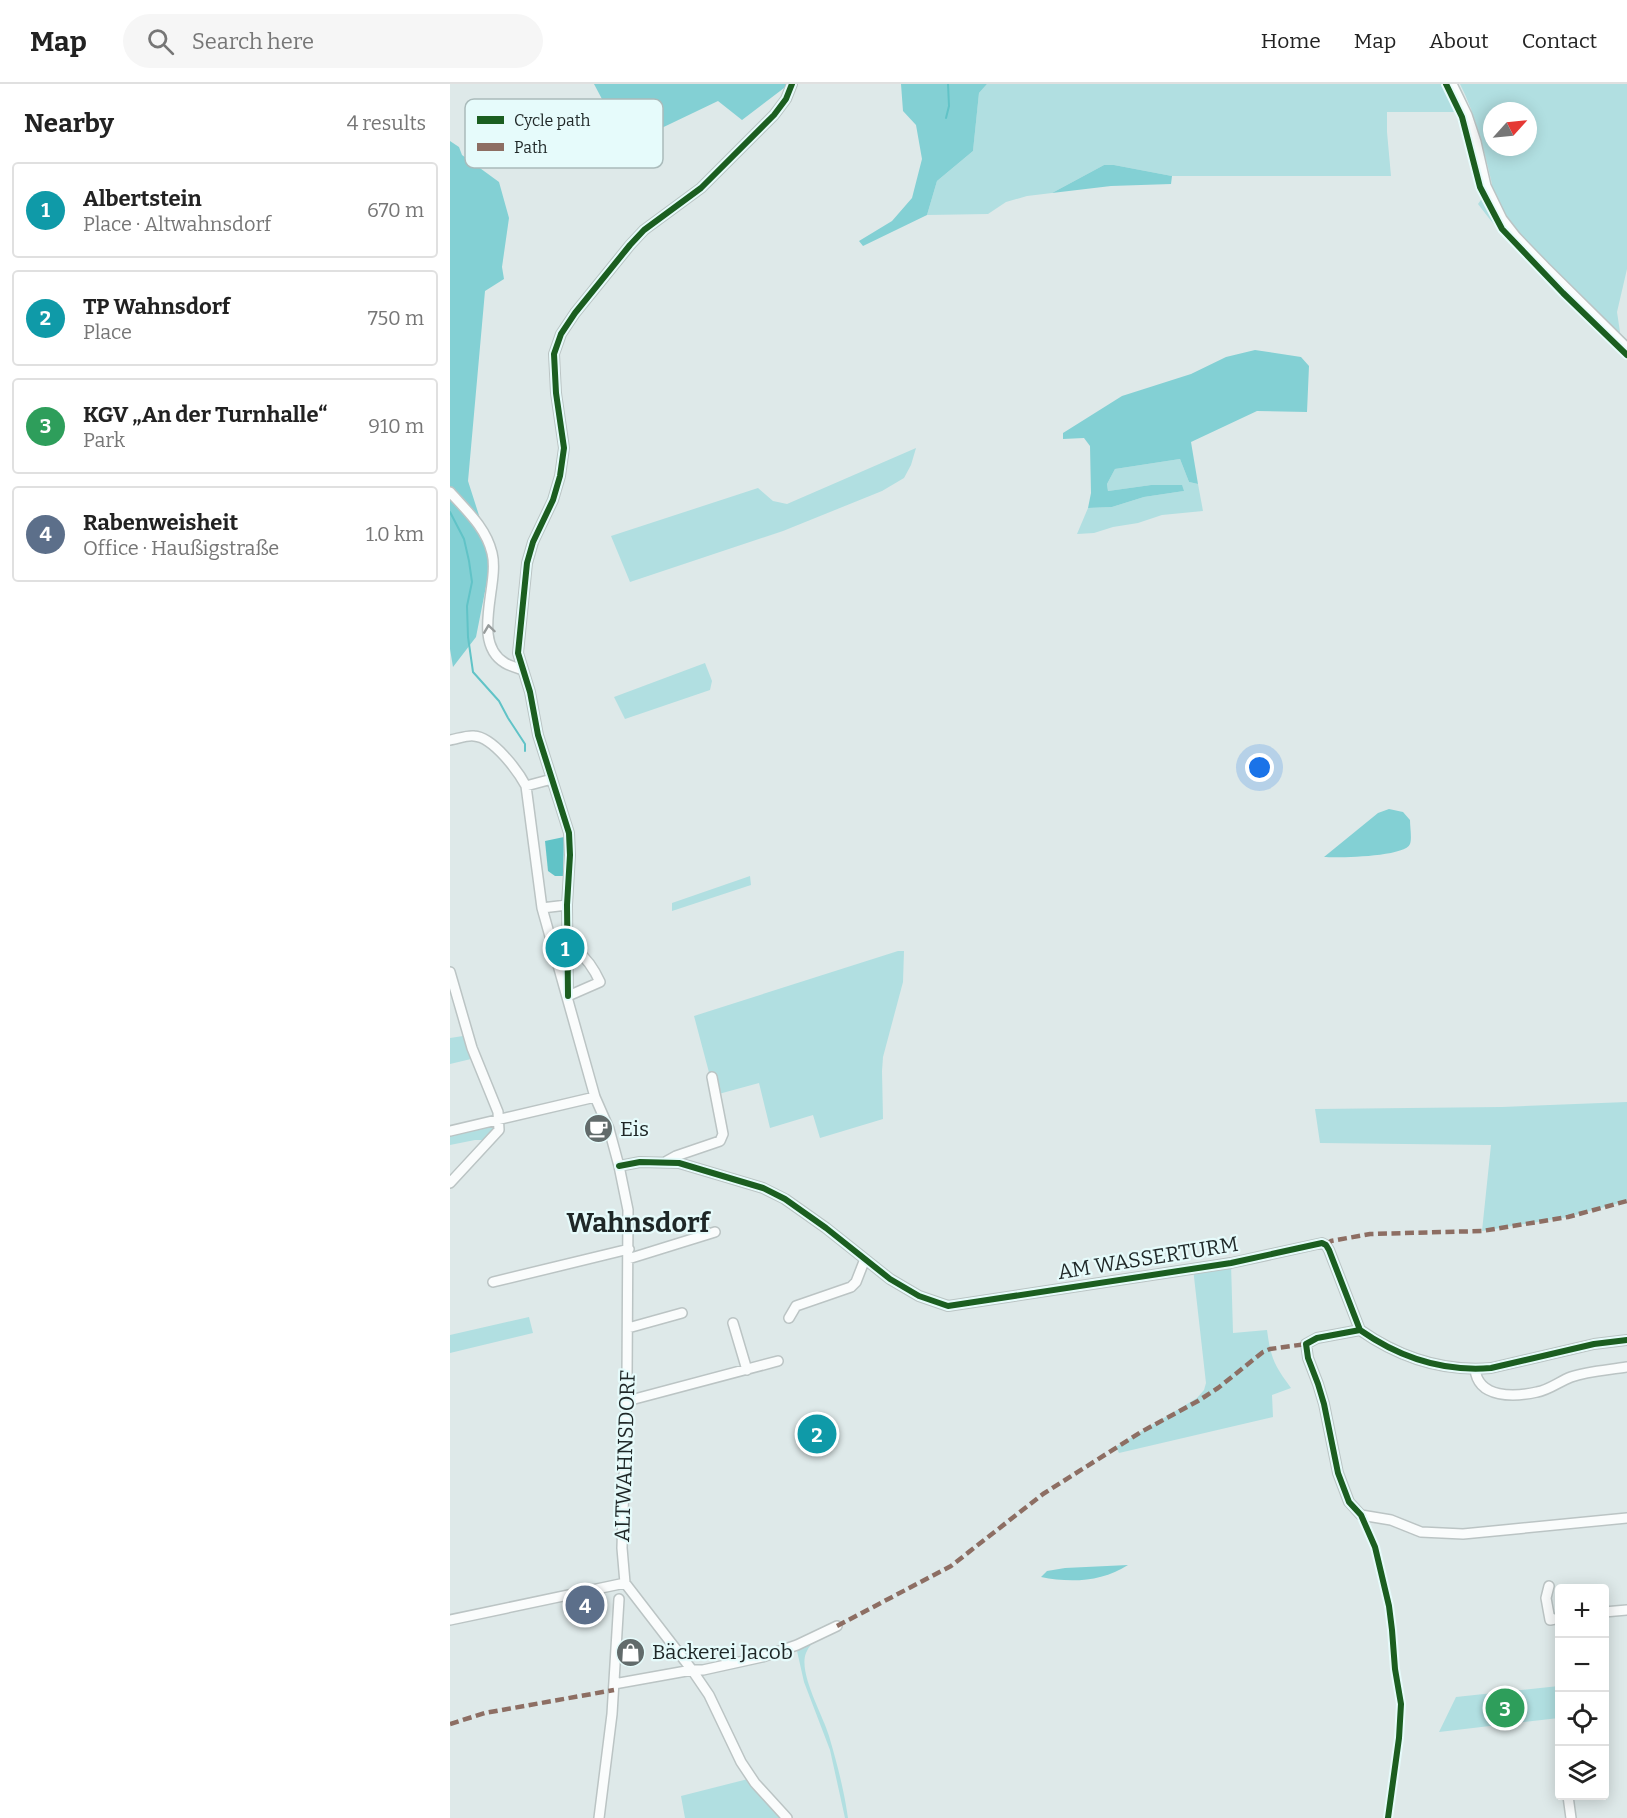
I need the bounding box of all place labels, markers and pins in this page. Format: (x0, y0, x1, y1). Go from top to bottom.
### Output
pin: 1 (546, 926, 584, 970)
cafe icon: Eis (583, 1113, 615, 1145)
place label: Eis (620, 1116, 649, 1142)
pin: 2 (798, 1412, 836, 1456)
pin: 4 (566, 1582, 604, 1628)
shop icon: Bäckerei Jacob (615, 1636, 647, 1668)
place label: Bäckerei Jacob (652, 1639, 793, 1665)
pin: 3 (1486, 1686, 1524, 1730)

